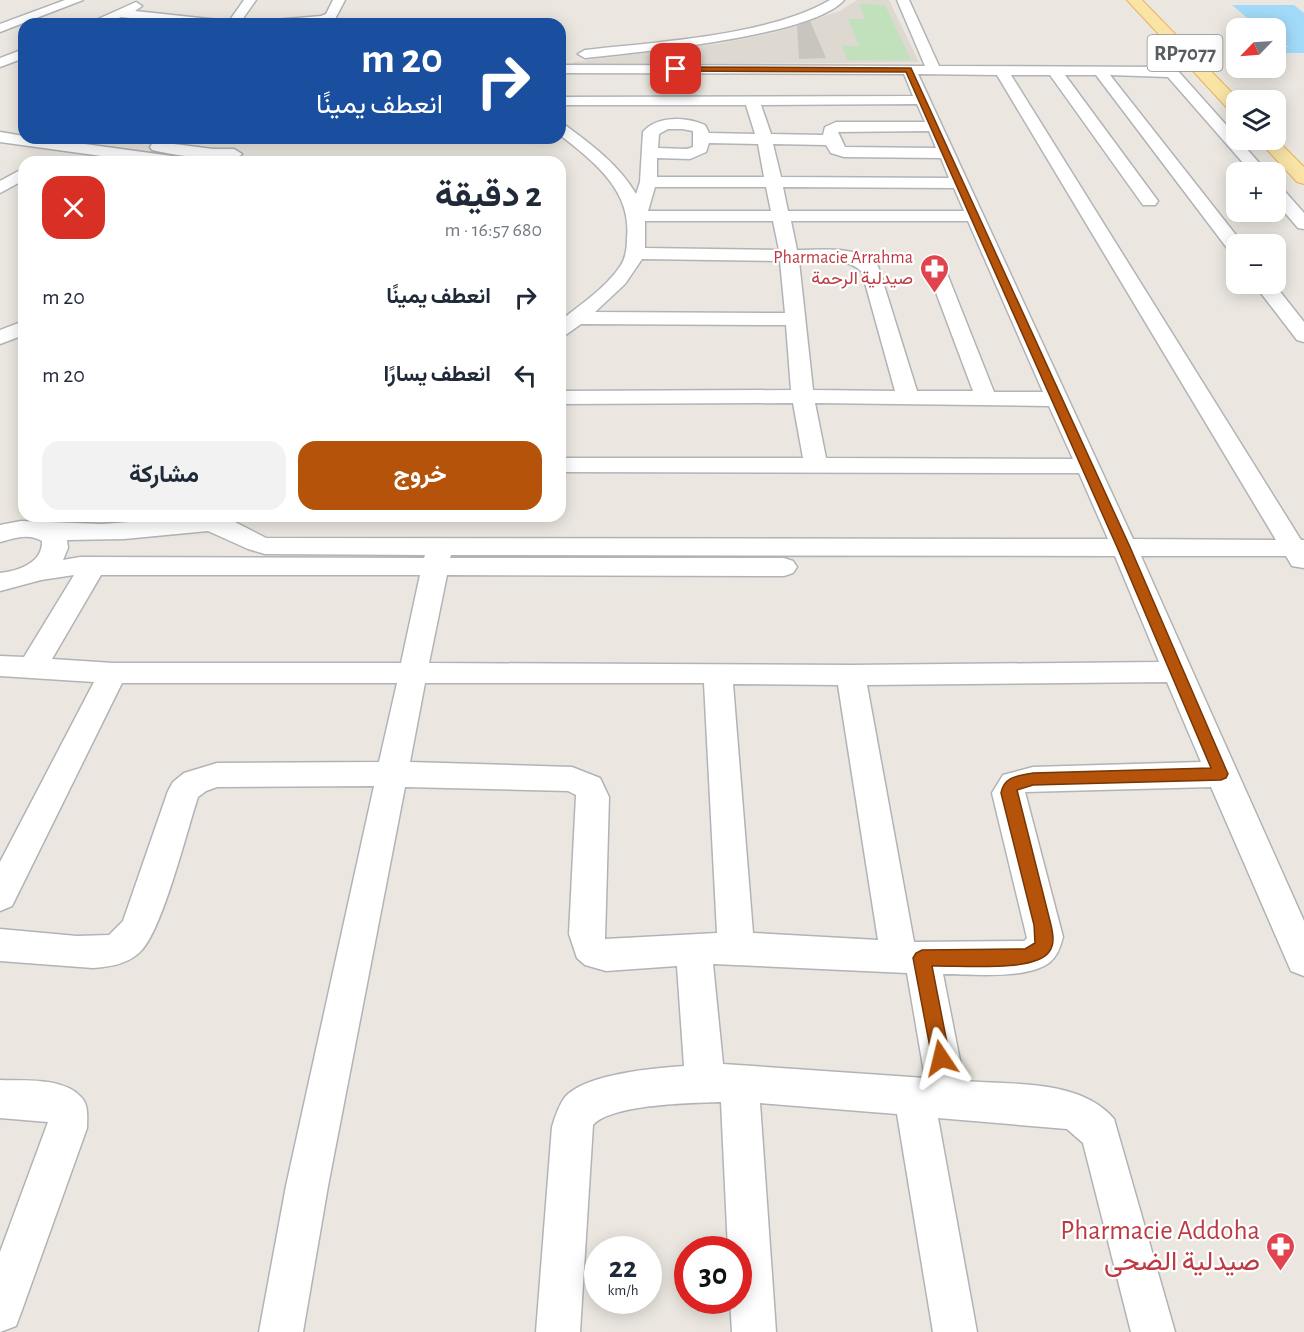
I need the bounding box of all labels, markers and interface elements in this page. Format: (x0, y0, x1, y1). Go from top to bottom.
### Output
north arrow (1226, 18, 1286, 78)
map controls (1226, 18, 1286, 294)
road number: RP7077 (1148, 35, 1222, 71)
text: 20 m (361, 38, 443, 80)
icon: right (464, 42, 542, 120)
pin (650, 43, 701, 94)
icon: arrive (659, 52, 692, 85)
button: layers (1226, 90, 1286, 150)
text: انعطف يمينًا (316, 91, 443, 118)
button: + (1226, 162, 1286, 222)
button: close (42, 176, 105, 239)
text: 2 دقيقة (435, 177, 542, 213)
text: 680 m · 16:57 (444, 220, 542, 240)
button: − (1226, 234, 1286, 294)
place label: Pharmacie Arrahma صيدلية الرحمة (773, 249, 913, 289)
pharmacy icon: Pharmacie Arrahma صيدلية الرحمة (918, 252, 950, 294)
icon: right (509, 281, 542, 314)
text: انعطف يمينًا (386, 285, 491, 307)
text: 20 m (42, 286, 85, 308)
icon: left (509, 359, 542, 392)
text: انعطف يسارًا (384, 363, 491, 385)
text: 20 m (42, 364, 85, 386)
button: مشاركة (42, 441, 286, 510)
button: خروج (298, 441, 542, 510)
position arrow (909, 1026, 973, 1090)
place label: Pharmacie Addoha صيدلية الضحى (1060, 1217, 1260, 1277)
pharmacy icon: Pharmacie Addoha صيدلية الضحى (1265, 1230, 1297, 1272)
speed limit sign: 30 (674, 1236, 752, 1314)
text: 22 (609, 1253, 637, 1283)
text: km/h (608, 1283, 638, 1298)

